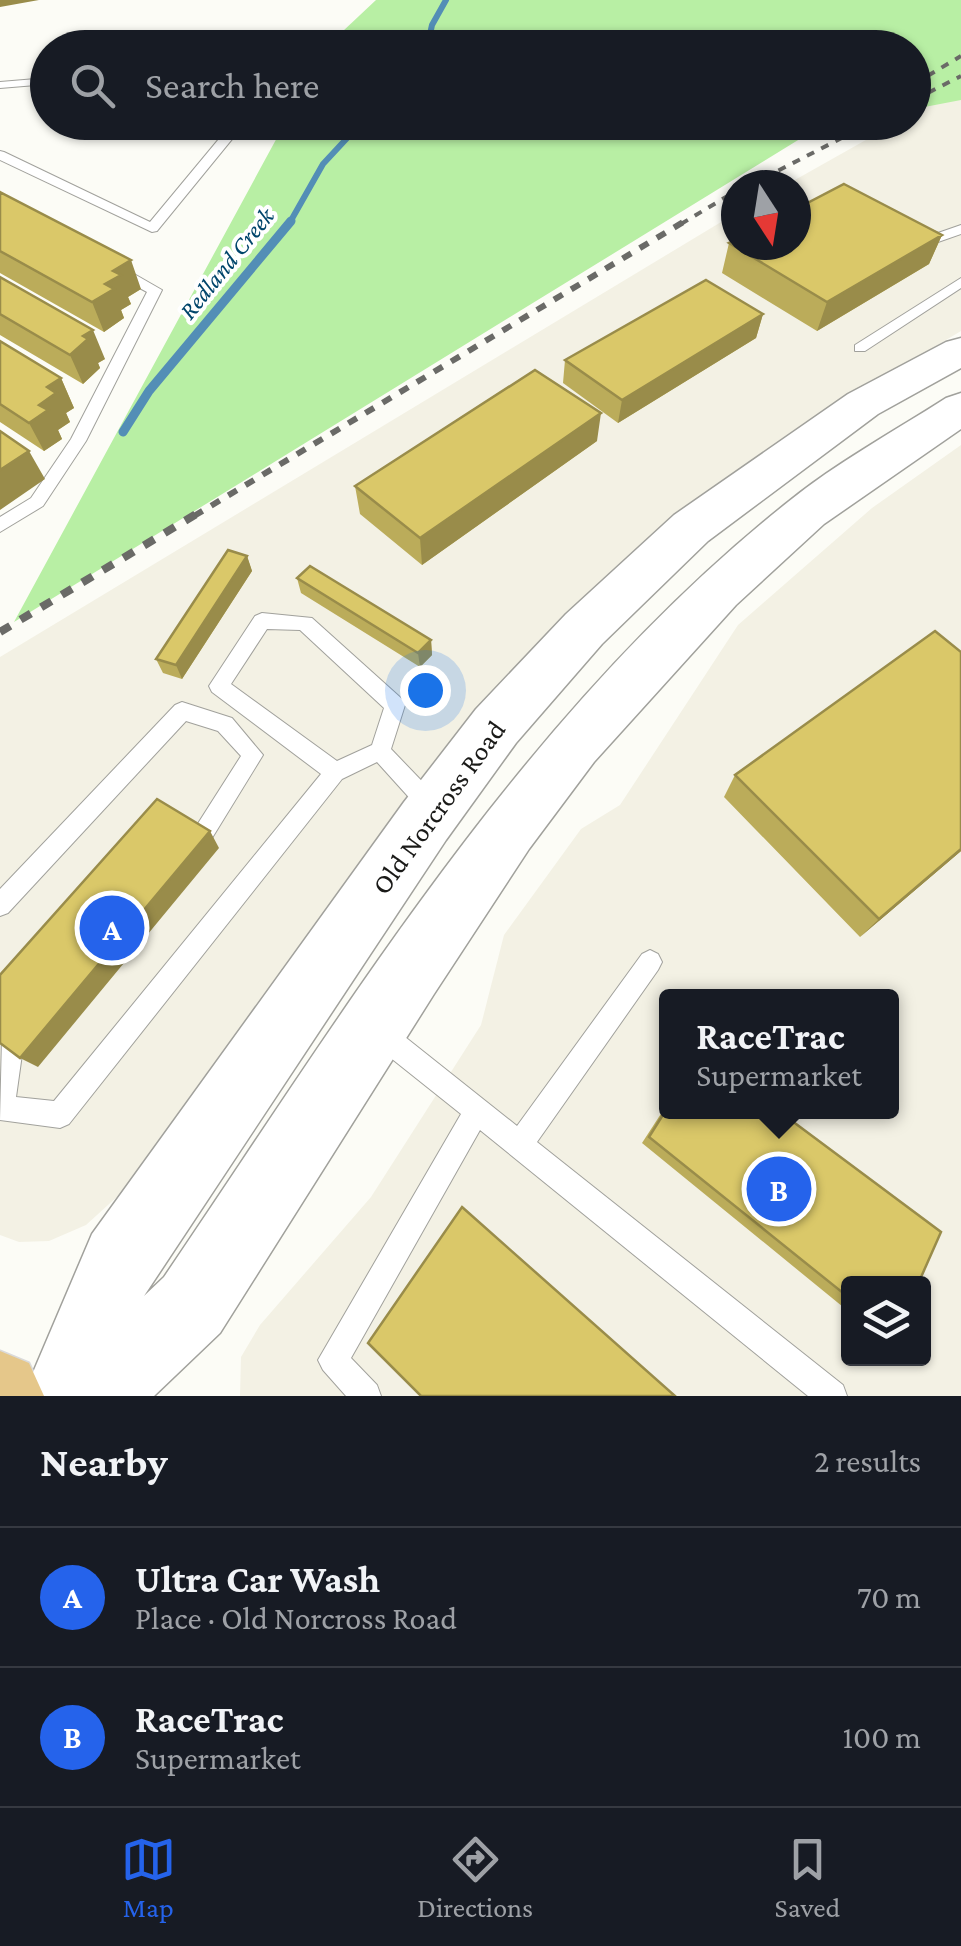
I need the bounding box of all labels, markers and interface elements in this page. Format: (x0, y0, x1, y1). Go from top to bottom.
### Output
search box (30, 30, 931, 140)
icon: search (65, 58, 120, 113)
text: Search here (145, 64, 319, 106)
north arrow (721, 170, 811, 260)
water label: Redland Creek (174, 202, 280, 324)
your location (400, 665, 451, 716)
street label: Old Norcross Road (365, 714, 512, 900)
pin: A (80, 890, 144, 966)
popup (659, 989, 899, 1119)
text: RaceTrac (696, 1015, 845, 1057)
text: Supermarket (696, 1057, 862, 1093)
pin: B (746, 1152, 812, 1226)
map controls (841, 1276, 931, 1366)
button: layers (841, 1276, 931, 1366)
text: Nearby (40, 1438, 168, 1485)
text: 2 results (814, 1443, 921, 1479)
text: Ultra Car Wash (135, 1558, 380, 1600)
text: A (63, 1579, 82, 1615)
text: 70 m (857, 1579, 921, 1615)
text: Place · Old Norcross Road (135, 1600, 457, 1636)
text: RaceTrac (135, 1698, 284, 1740)
text: B (63, 1719, 82, 1755)
text: 100 m (842, 1719, 921, 1755)
text: Supermarket (135, 1740, 301, 1776)
tab: Map (121, 1832, 176, 1923)
tab: Directions (417, 1832, 533, 1923)
tab: Saved (775, 1832, 840, 1923)

